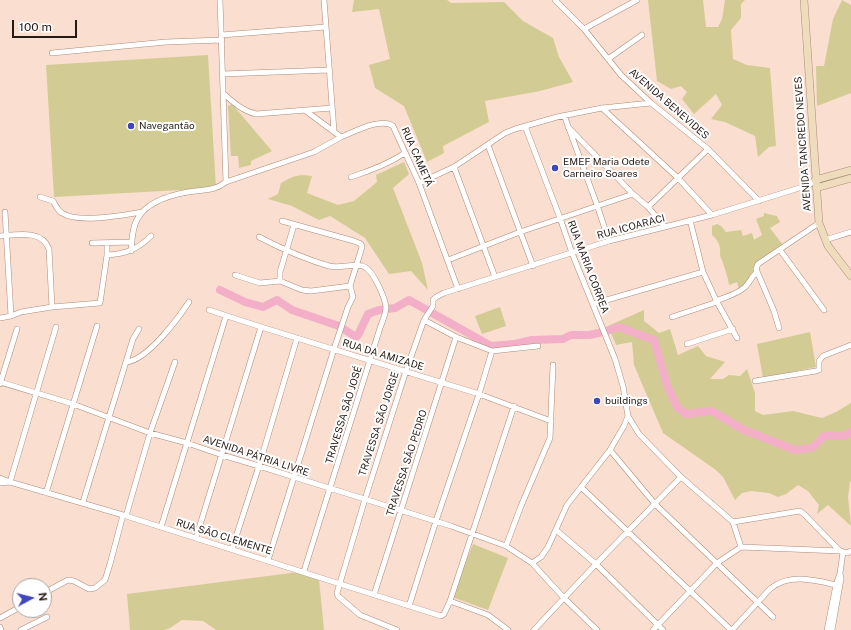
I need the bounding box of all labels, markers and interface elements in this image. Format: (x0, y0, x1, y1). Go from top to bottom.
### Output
scale bar (14, 12, 79, 38)
text: 100 m (19, 20, 52, 34)
street label: AVENIDA BENEVIDES (627, 66, 711, 142)
street label: AVENIDA TANCREDO NEVES (792, 76, 814, 212)
place label: Navegantão (139, 120, 195, 132)
marker: Navegantão (126, 121, 136, 131)
street label: RUA CAMETÁ (399, 125, 435, 189)
place label: EMEF Maria Odete Carneiro Soares (563, 156, 650, 180)
marker: EMEF Maria Odete Carneiro Soares (550, 163, 560, 173)
street label: RUA ICOARACI (596, 212, 666, 242)
street label: RUA MARIA CORREA (565, 219, 611, 315)
street label: RUA DA AMIZADE (341, 337, 425, 373)
street label: TRAVESSA SÃO JOSÉ (323, 365, 365, 465)
street label: TRAVESSA SÃO JORGE (356, 370, 402, 478)
place label: buildings (605, 395, 648, 407)
marker: buildings (592, 396, 602, 406)
street label: TRAVESSA SÃO PEDRO (384, 408, 430, 518)
street label: AVENIDA PÁTRIA LIVRE (201, 433, 311, 479)
street label: RUA SÃO CLEMENTE (175, 517, 273, 557)
north arrow (12, 578, 52, 618)
text: N (36, 592, 49, 602)

